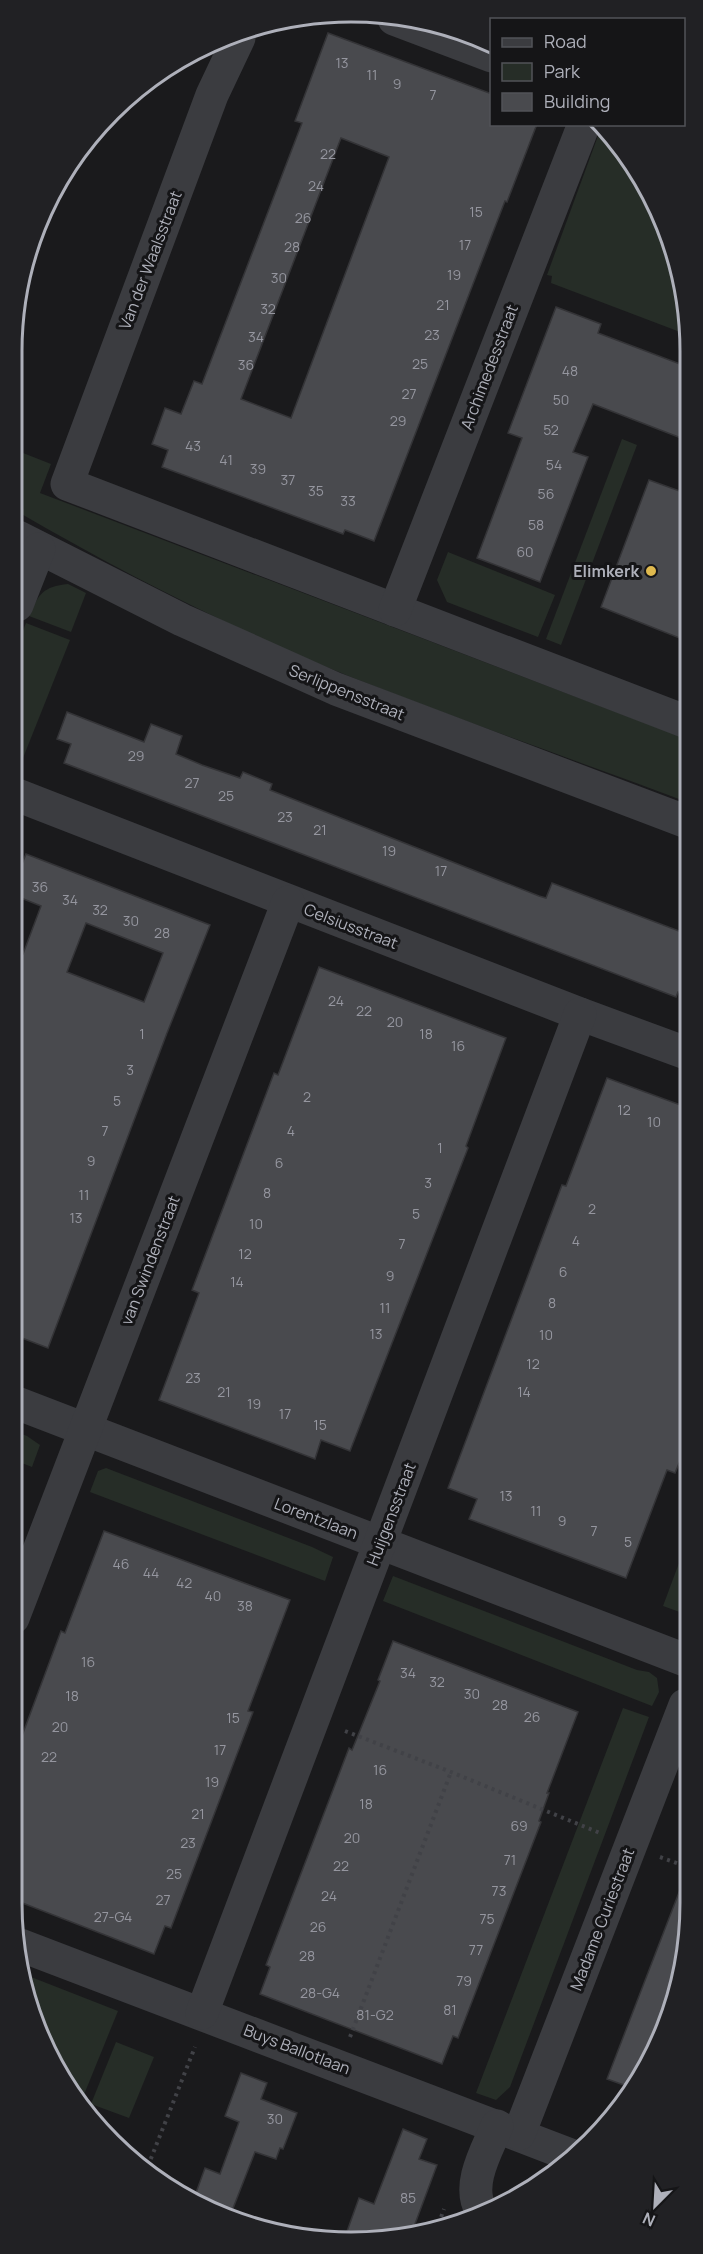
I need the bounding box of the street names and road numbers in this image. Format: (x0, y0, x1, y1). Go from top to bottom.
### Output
street label: Van der Waalsstraat (113, 187, 187, 333)
street label: Archimedesstraat (455, 301, 523, 433)
street label: Serlippensstraat (286, 659, 408, 725)
street label: Celsiusstraat (301, 898, 401, 954)
street label: van Swindenstraat (115, 1192, 185, 1328)
street label: Huijgensstraat (361, 1459, 421, 1569)
street label: Lorentzlaan (271, 1492, 361, 1544)
street label: Madame Curiestraat (565, 1845, 639, 1993)
street label: Buys Ballotlaan (241, 2019, 353, 2079)

